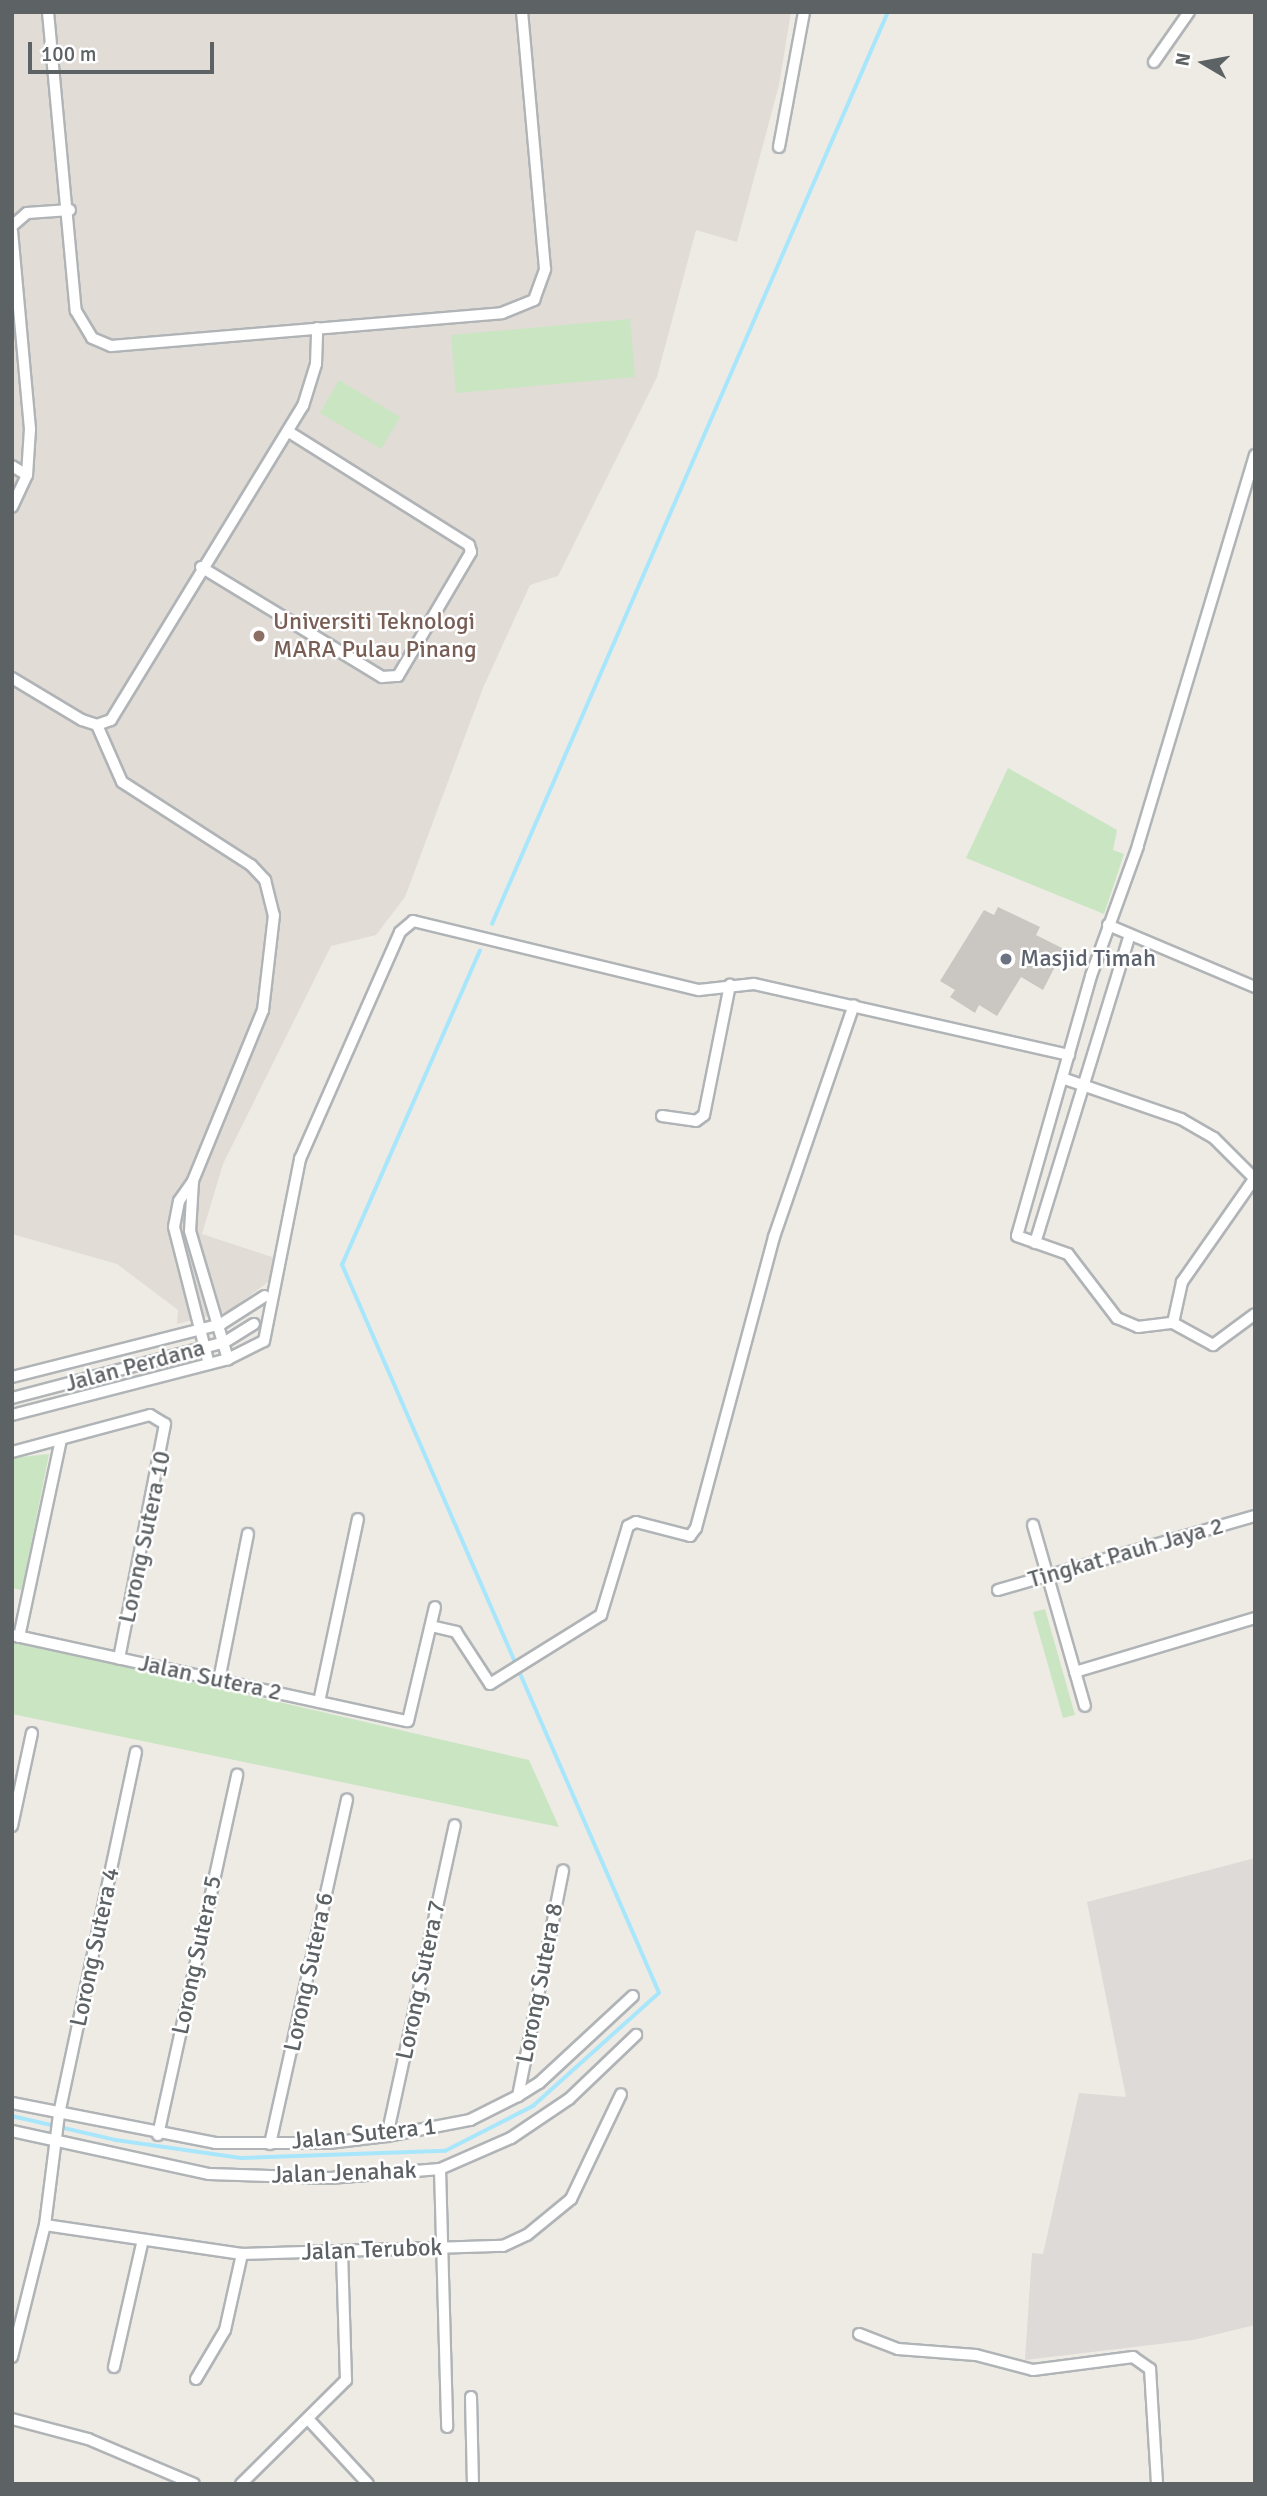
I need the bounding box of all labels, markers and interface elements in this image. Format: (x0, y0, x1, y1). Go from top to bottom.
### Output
scale bar (32, 28, 217, 72)
north arrow (1169, 28, 1239, 98)
text: 100 m (41, 41, 96, 67)
text: N (1170, 51, 1196, 68)
place label: Universiti Teknologi MARA Pulau Pinang (273, 608, 477, 664)
marker: Universiti Teknologi MARA Pulau Pinang (251, 628, 267, 644)
place label: Masjid Timah (1020, 945, 1156, 973)
marker: Masjid Timah (998, 951, 1014, 967)
street label: Jalan Perdana (62, 1334, 208, 1398)
street label: Lorong Sutera 10 (113, 1448, 177, 1626)
street label: Tingkat Pauh Jaya 2 (1025, 1511, 1227, 1595)
street label: Jalan Sutera 2 (136, 1649, 284, 1707)
street label: Lorong Sutera 4 (64, 1865, 126, 2029)
street label: Lorong Sutera 5 (166, 1873, 228, 2037)
street label: Lorong Sutera 6 (278, 1890, 340, 2054)
street label: Lorong Sutera 7 (390, 1898, 452, 2062)
street label: Lorong Sutera 8 (510, 1901, 570, 2065)
street label: Jalan Sutera 1 (290, 2112, 438, 2156)
street label: Jalan Jenahak (271, 2156, 417, 2190)
street label: Jalan Terubok (301, 2233, 443, 2267)

